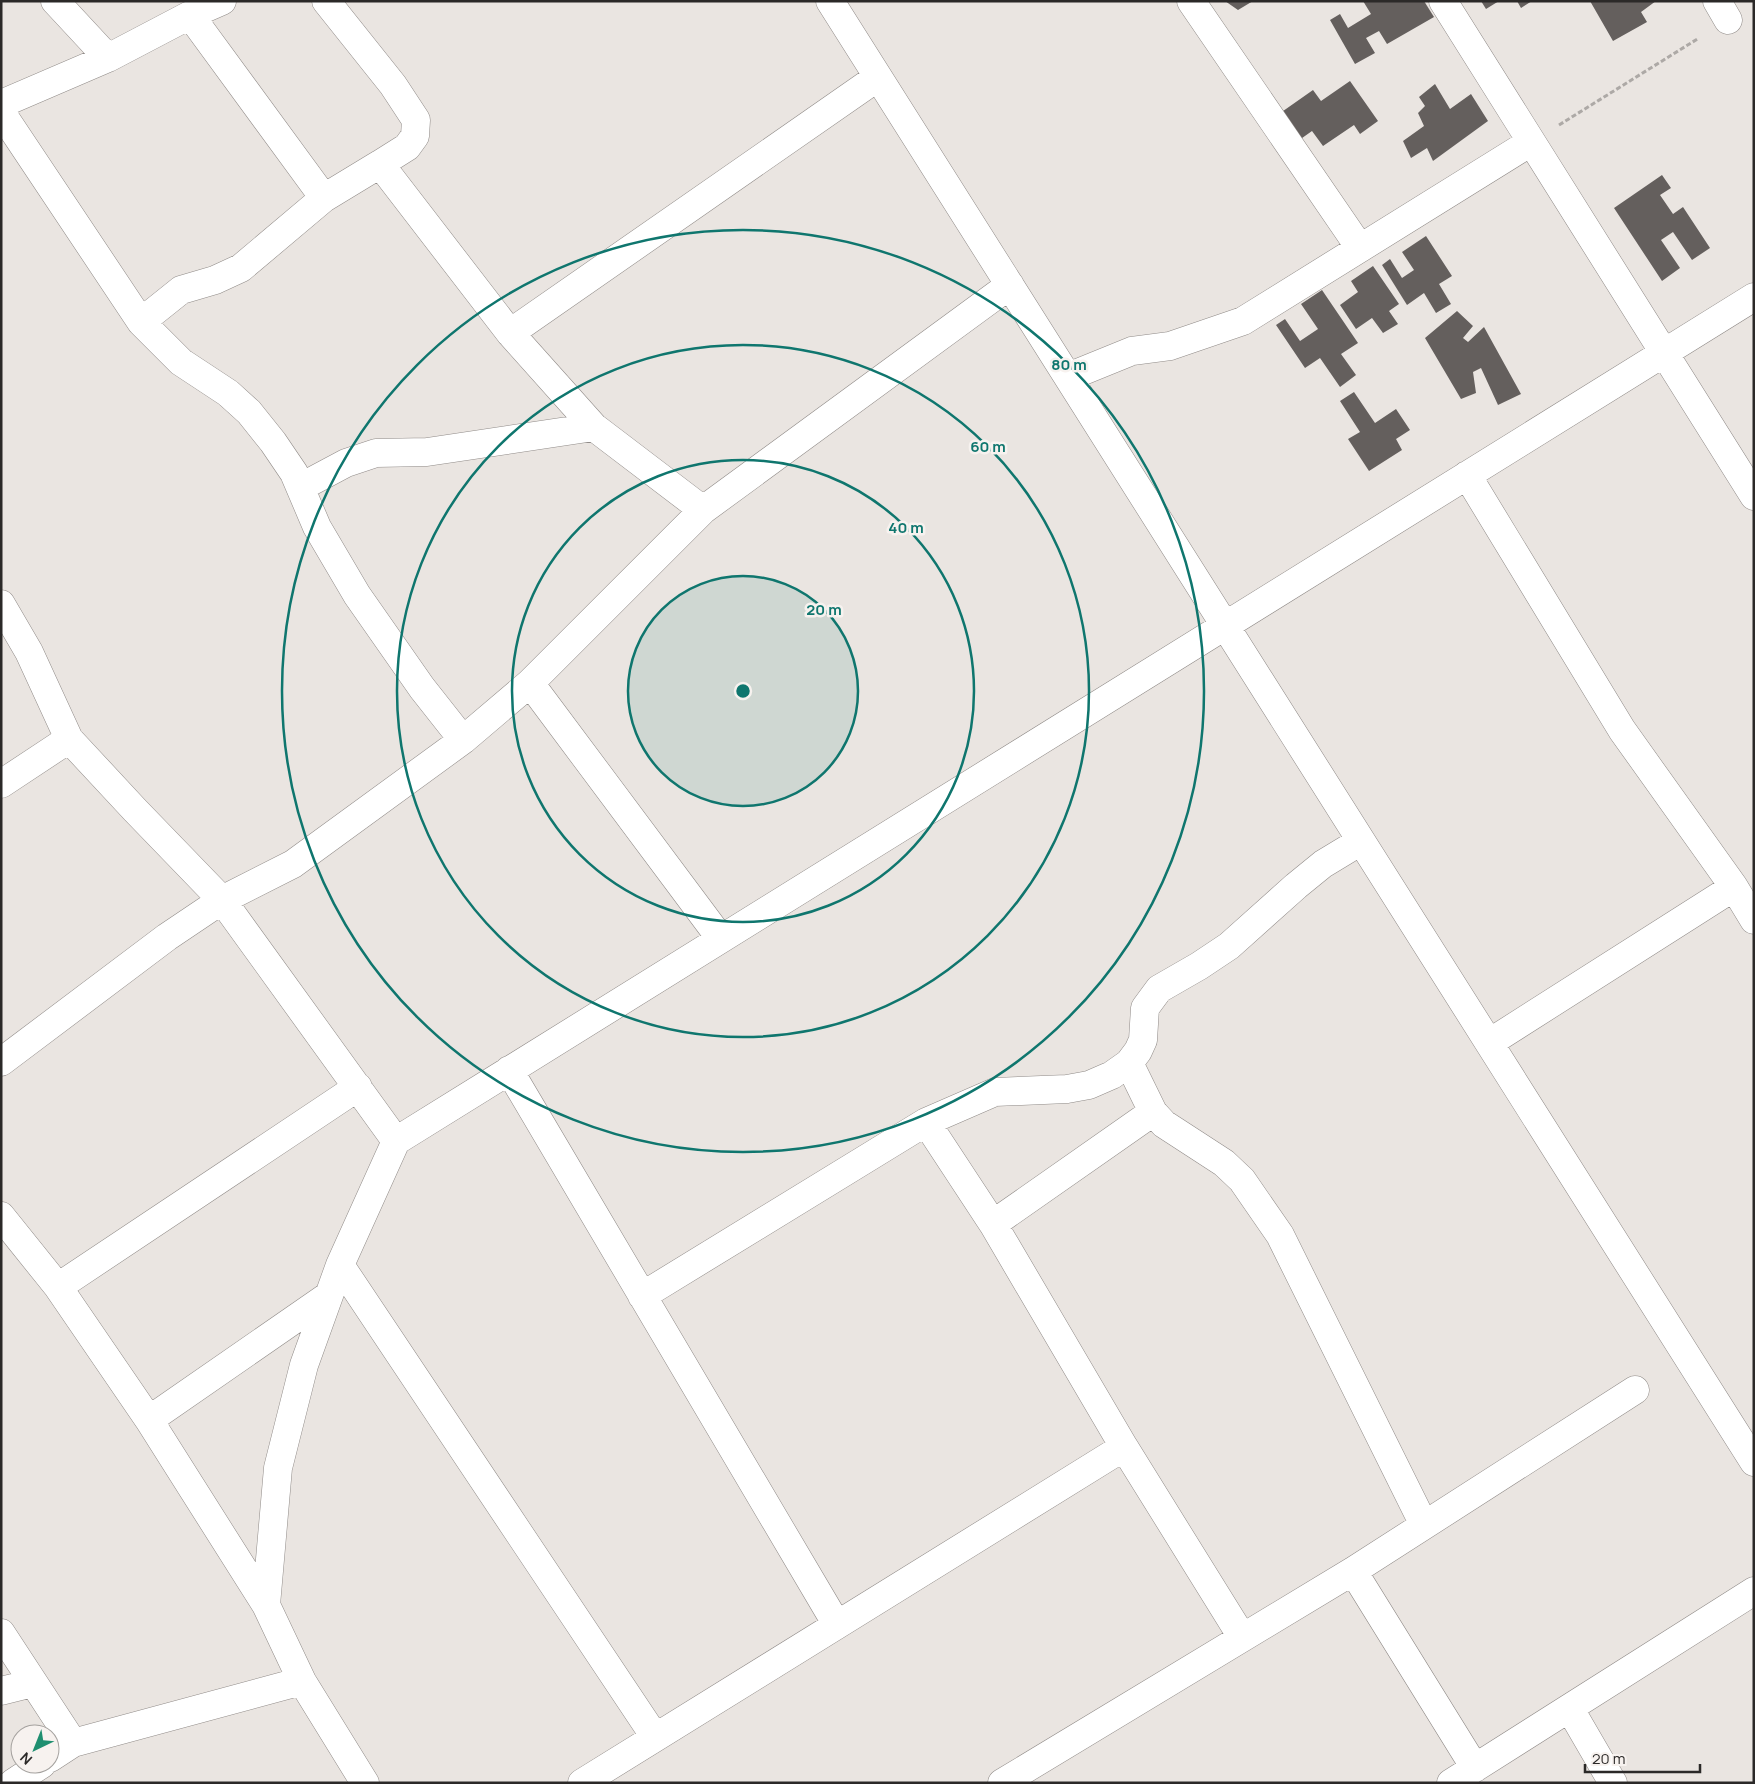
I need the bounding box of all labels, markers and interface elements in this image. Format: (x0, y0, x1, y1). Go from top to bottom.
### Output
text: 80 m (1051, 354, 1087, 375)
text: 60 m (970, 436, 1006, 457)
text: 40 m (888, 517, 924, 538)
text: 20 m (806, 599, 842, 620)
centre of rings (734, 682, 752, 700)
north arrow (10, 1724, 60, 1774)
scale bar (1585, 1742, 1700, 1774)
text: N (16, 1748, 36, 1769)
text: 20 m (1592, 1748, 1625, 1769)

